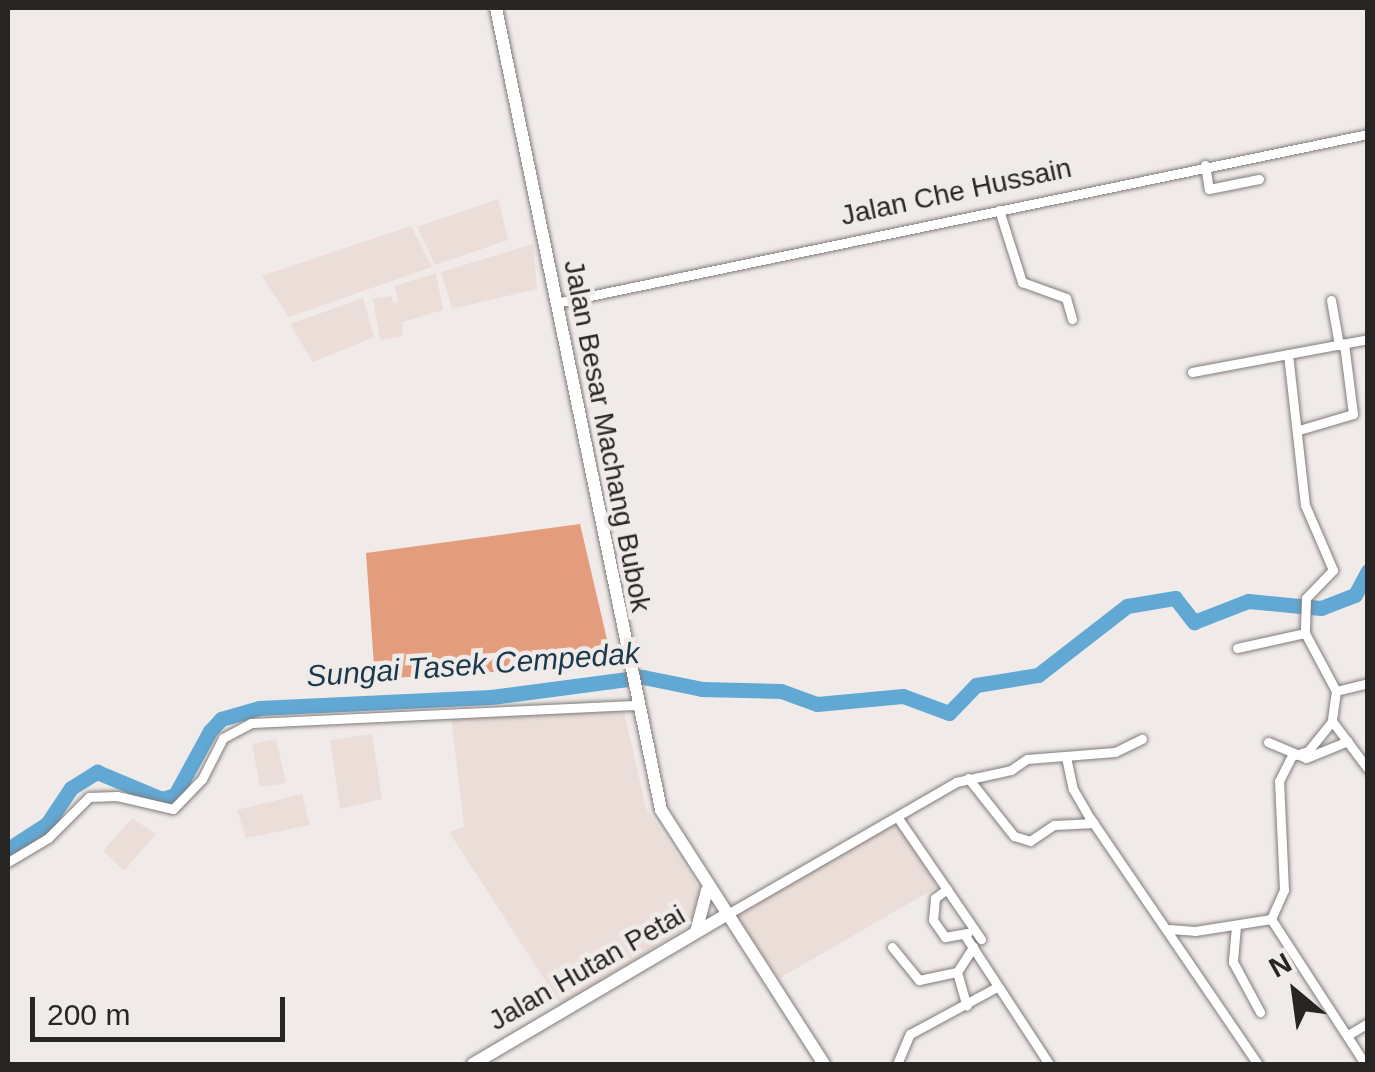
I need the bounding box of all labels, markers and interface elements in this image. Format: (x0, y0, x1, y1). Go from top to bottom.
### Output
street label: Jalan Che Hussain (838, 151, 1074, 233)
street label: Jalan Besar Machang Bubok (556, 257, 658, 615)
water label: Sungai Tasek Cempedak (305, 635, 641, 695)
street label: Jalan Hutan Petai (483, 898, 691, 1038)
north arrow (1245, 942, 1345, 1042)
text: N (1264, 947, 1297, 984)
scale bar (35, 977, 290, 1039)
text: 200 m (47, 998, 130, 1031)

